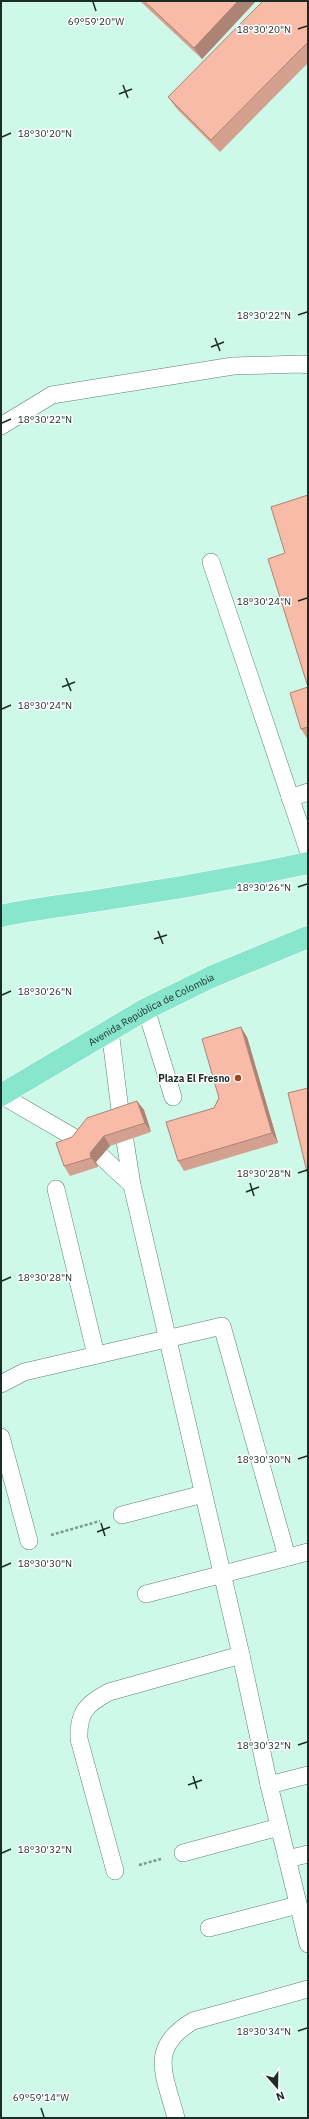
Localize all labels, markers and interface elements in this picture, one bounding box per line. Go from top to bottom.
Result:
text: 69°59'20"W [68,15,124,28]
text: 18°30'20"N [237,23,291,36]
text: 18°30'20"N [18,127,72,140]
text: 18°30'22"N [237,309,291,322]
text: 18°30'22"N [18,413,72,426]
text: 18°30'24"N [237,595,291,608]
text: 18°30'24"N [18,699,72,712]
text: 18°30'26"N [237,881,291,894]
street label: Avenida República de Colombia [86,970,217,1049]
text: 18°30'26"N [18,985,72,998]
place label: Plaza El Fresno [158,1072,230,1085]
marker: Plaza El Fresno [233,1073,243,1083]
text: 18°30'28"N [237,1167,291,1180]
text: 18°30'28"N [18,1271,72,1284]
text: 18°30'30"N [237,1453,291,1466]
text: 18°30'30"N [18,1557,72,1570]
text: 18°30'32"N [237,1739,291,1752]
text: 18°30'32"N [18,1843,72,1856]
text: 18°30'34"N [237,2025,291,2038]
north arrow [257,2067,297,2107]
text: N [274,2088,287,2104]
text: 69°59'14"W [13,2091,69,2104]

